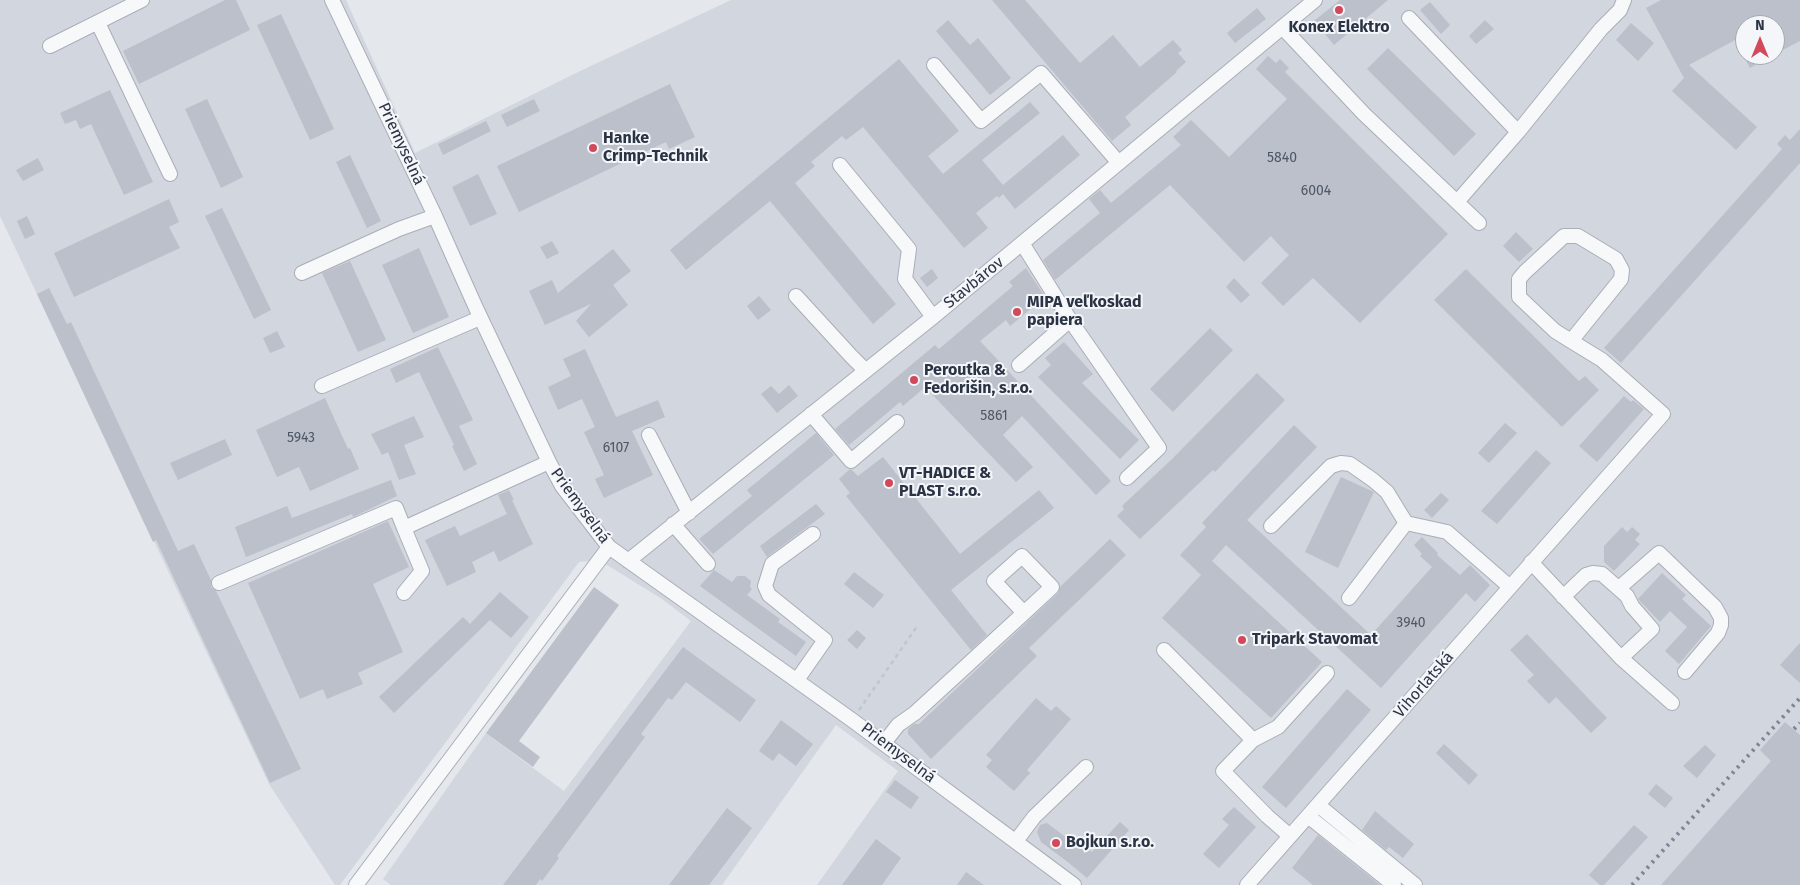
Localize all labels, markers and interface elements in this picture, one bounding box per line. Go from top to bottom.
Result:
marker: Konex Elektro [1333,4,1345,16]
north arrow [1735,15,1785,65]
text: N [1755,17,1765,34]
place label: Konex Elektro [1288,18,1390,38]
street label: Priemyselná [374,100,428,188]
place label: Hanke Crimp-Technik [603,129,708,167]
marker: Hanke Crimp-Technik [587,142,599,154]
house number: 5840 [1267,150,1297,166]
house number: 6004 [1301,183,1331,199]
street label: Stavbárov [940,253,1008,313]
place label: MIPA veľkoskad papiera [1027,293,1142,331]
marker: MIPA veľkoskad papiera [1011,306,1023,318]
place label: Peroutka & Fedorišin, s.r.o. [924,361,1032,399]
marker: Peroutka & Fedorišin, s.r.o. [908,374,920,386]
house number: 5861 [980,408,1008,424]
house number: 5943 [287,430,315,446]
house number: 6107 [603,440,629,456]
street label: Priemyselná [546,464,614,548]
place label: VT-HADICE & PLAST s.r.o. [899,464,991,502]
marker: VT-HADICE & PLAST s.r.o. [883,477,895,489]
house number: 3940 [1396,615,1426,631]
place label: Tripark Stavomat [1252,630,1378,650]
marker: Tripark Stavomat [1236,634,1248,646]
street label: Vihorlatská [1390,648,1458,722]
street label: Priemyselná [857,719,939,787]
place label: Bojkun s.r.o. [1066,833,1154,853]
marker: Bojkun s.r.o. [1050,837,1062,849]

